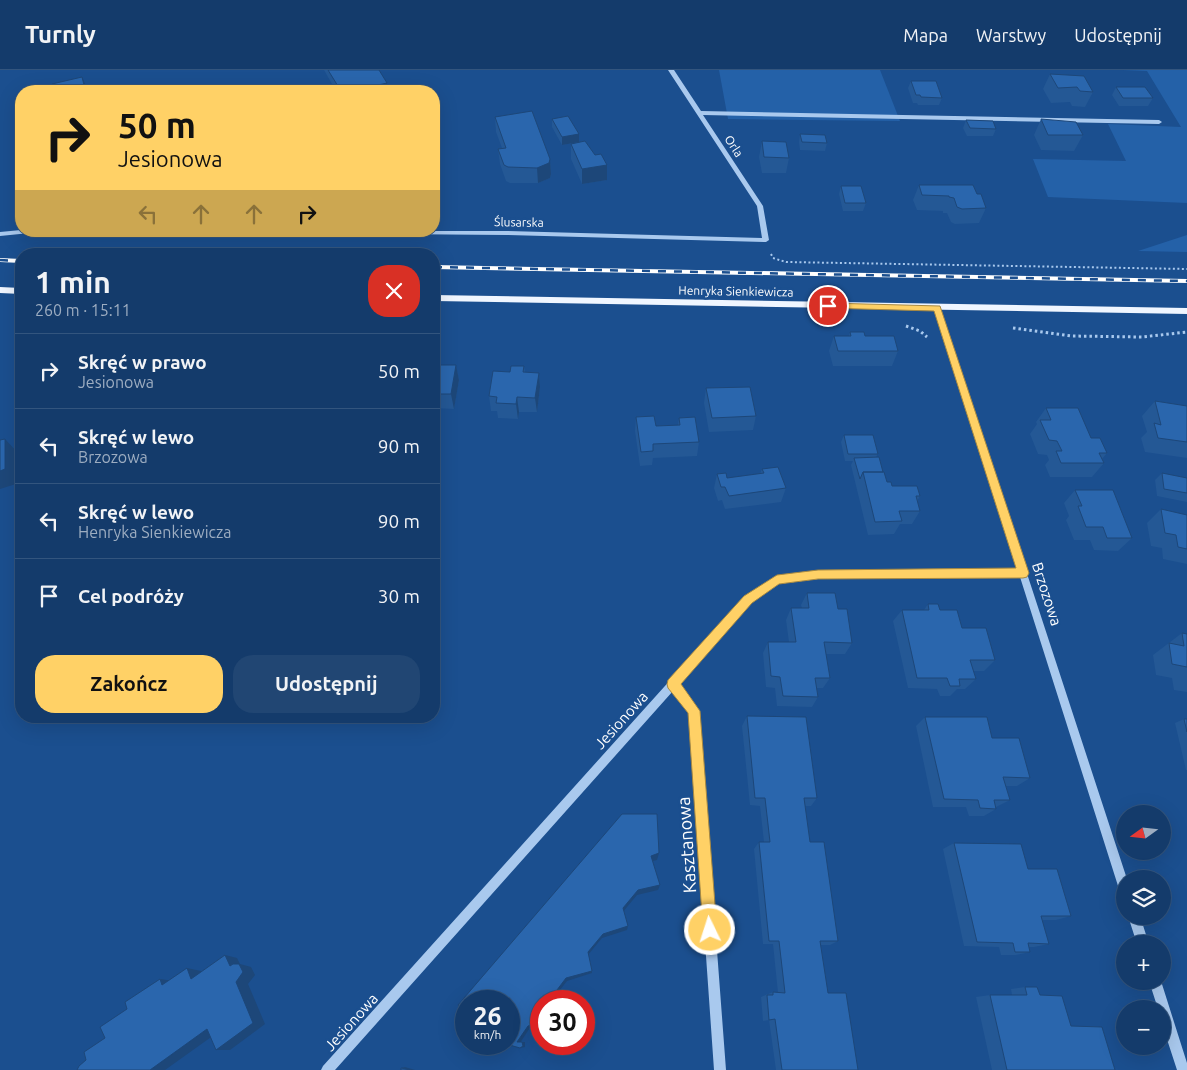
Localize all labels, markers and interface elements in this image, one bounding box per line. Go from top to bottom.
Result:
text: Turnly [25,21,96,48]
text: Mapa [903,25,948,45]
text: Warstwy [976,25,1046,45]
text: Udostępnij [1074,25,1162,45]
icon: right [35,105,100,170]
text: 50 m [118,105,196,145]
street label: Orla [722,133,746,159]
text: Jesionowa [118,146,223,171]
icon: left [134,200,162,228]
icon: ahead [187,200,215,228]
icon: ahead [240,200,268,228]
icon: right [293,200,321,228]
street label: Ślusarska [494,215,544,229]
text: 1 min [35,265,111,299]
button: close [368,265,420,317]
street label: Henryka Sienkiewicza [678,283,794,299]
pin [807,285,849,327]
icon: arrive [814,292,842,320]
text: 260 m · 15:11 [35,301,131,319]
text: Skręć w prawo [78,351,207,373]
icon: right [35,357,63,385]
text: 50 m [378,360,420,382]
text: Jesionowa [78,373,154,391]
text: Skręć w lewo [78,426,194,448]
icon: left [35,432,63,460]
text: 90 m [378,435,420,457]
text: Brzozowa [78,448,148,466]
text: Skręć w lewo [78,501,194,523]
icon: left [35,507,63,535]
text: 90 m [378,510,420,532]
text: Henryka Sienkiewicza [78,523,232,541]
street label: Brzozowa [1029,560,1065,628]
icon: arrive [35,582,63,610]
text: Cel podróży [78,585,184,607]
text: 30 m [378,585,420,607]
button: Zakończ [35,655,223,713]
button: Udostępnij [233,655,420,713]
street label: Jesionowa [591,688,651,752]
street label: Kasztanowa [673,796,699,894]
north arrow [1116,805,1171,860]
map controls [1116,805,1171,1055]
button: layers [1116,870,1171,925]
position arrow [683,903,735,955]
button: + [1116,935,1171,990]
street label: Jesionowa [321,990,381,1054]
speed limit sign: 30 [530,990,595,1055]
button: − [1116,1000,1171,1055]
text: 26 [473,1002,502,1030]
text: km/h [474,1028,501,1041]

